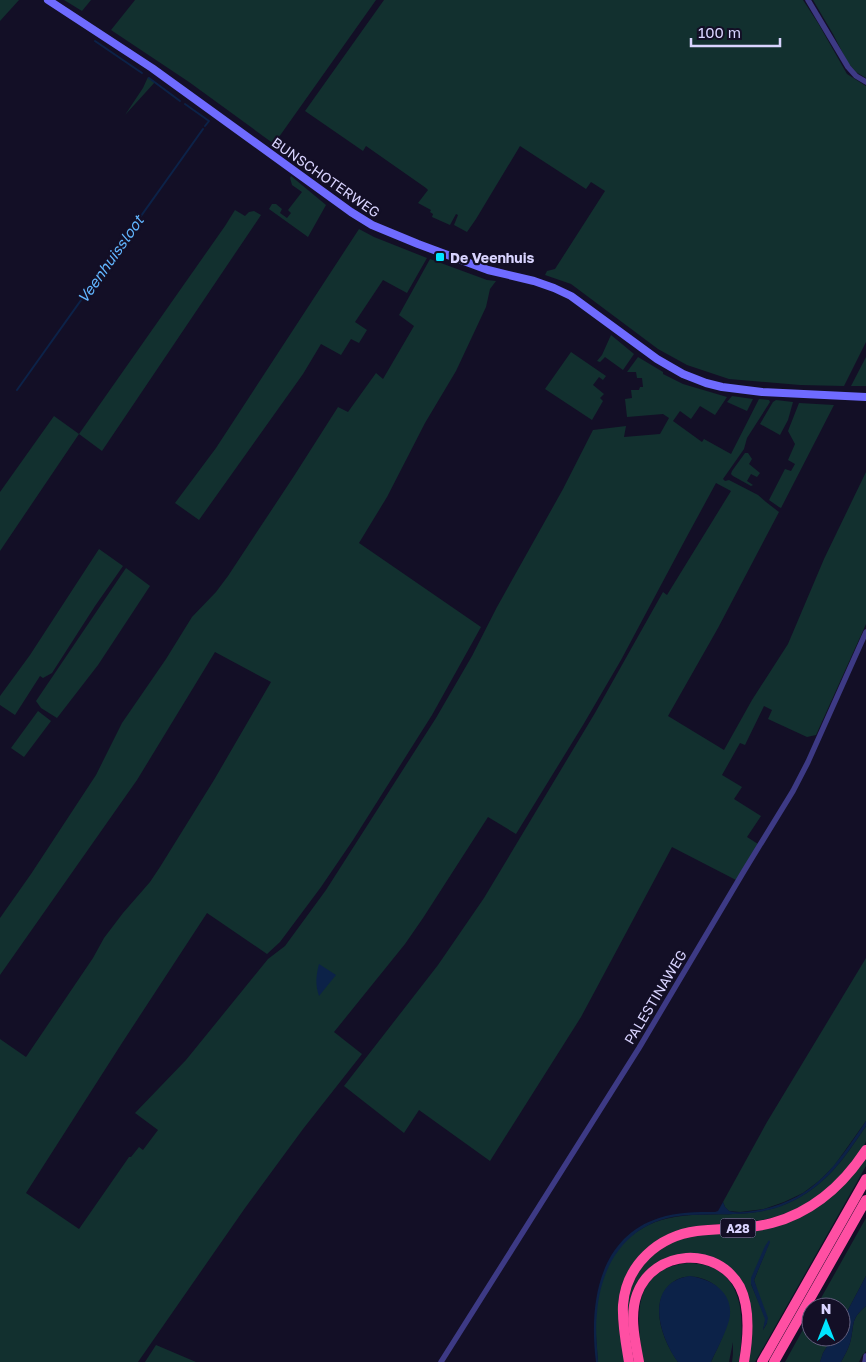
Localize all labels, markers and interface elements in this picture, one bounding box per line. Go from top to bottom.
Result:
scale bar [691,15,780,47]
text: 100 m [698,23,741,41]
street label: BUNSCHOTERWEG [269,133,383,221]
water label: Veenhuissloot [73,210,148,306]
place label: De Veenhuis [450,249,534,266]
marker: De Veenhuis [434,251,446,263]
street label: PALESTINAWEG [620,947,690,1047]
road number: A28 [720,1218,756,1238]
north arrow [801,1297,851,1347]
text: N [821,1300,831,1317]

